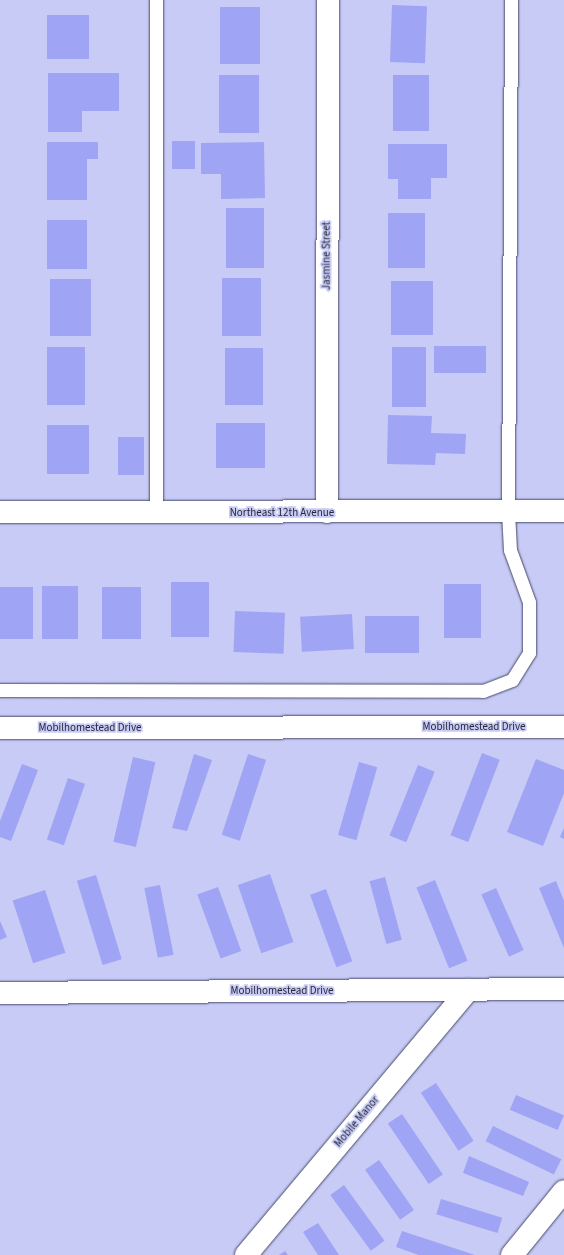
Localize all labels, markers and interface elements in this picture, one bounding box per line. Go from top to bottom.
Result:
street label: Jasmine Street [320,222,334,290]
street label: Northeast 12th Avenue [230,506,334,520]
street label: Mobilhomestead Drive [422,720,526,734]
street label: Mobilhomestead Drive [38,721,142,735]
street label: Mobilhomestead Drive [230,984,334,998]
street label: Mobile Manor [332,1094,382,1150]

